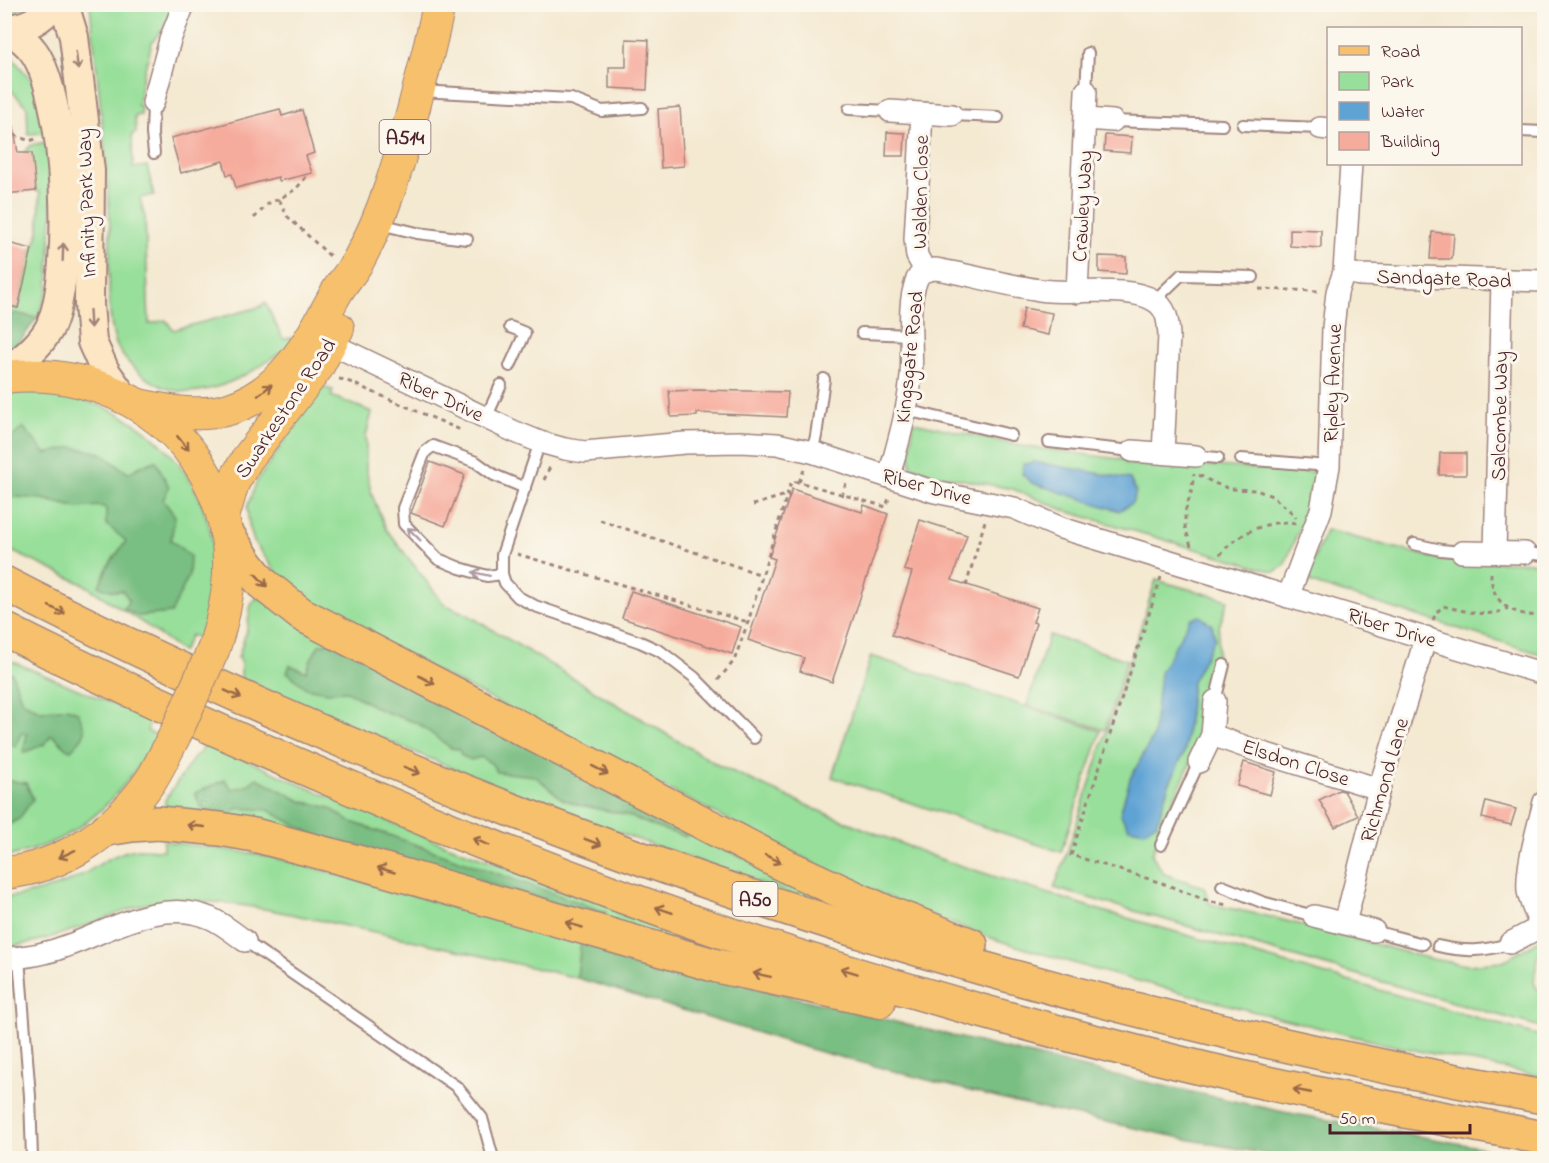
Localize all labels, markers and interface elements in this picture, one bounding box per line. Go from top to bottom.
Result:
legend [1327,27,1522,165]
text: Road [1381,40,1420,66]
one-way arrow [71,51,82,71]
text: Park [1381,70,1414,96]
text: Water [1381,100,1425,126]
road number: A514 [380,120,430,154]
street label: Infinity Park Way [70,128,108,278]
text: Building [1380,130,1440,157]
street label: Walden Close [906,134,938,249]
street label: Crawley Way [1066,149,1104,263]
one-way arrow [58,242,69,262]
street label: Sandgate Road [1376,263,1512,299]
street label: Kingsgate Road [889,289,935,425]
one-way arrow [84,308,95,328]
street label: Ripley Avenue [1317,323,1353,443]
street label: Swarkestone Road [229,333,345,485]
street label: Salcombe Way [1485,351,1519,481]
street label: Riber Drive [392,365,488,431]
one-way arrow [257,383,273,396]
one-way arrow [176,435,189,451]
street label: Riber Drive [878,462,975,514]
one-way arrow [406,527,421,542]
one-way arrow [472,567,491,579]
one-way arrow [253,572,268,587]
street label: Riber Drive [1343,601,1440,657]
one-way arrow [47,604,65,616]
one-way arrow [417,675,435,686]
one-way arrow [223,688,241,700]
street label: Richmond Lane [1354,714,1418,846]
street label: Elsdon Close [1238,732,1354,796]
one-way arrow [590,764,608,776]
one-way arrow [402,765,421,776]
one-way arrow [187,821,207,832]
one-way arrow [473,836,491,847]
one-way arrow [584,837,602,848]
one-way arrow [59,849,77,861]
one-way arrow [764,853,781,865]
one-way arrow [377,864,396,875]
road number: A50 [732,882,777,916]
one-way arrow [655,904,674,915]
one-way arrow [564,919,583,930]
one-way arrow [840,965,859,976]
one-way arrow [752,969,771,981]
one-way arrow [1292,1085,1312,1096]
scale bar [1330,1097,1470,1135]
text: 50 m [1339,1107,1376,1133]

